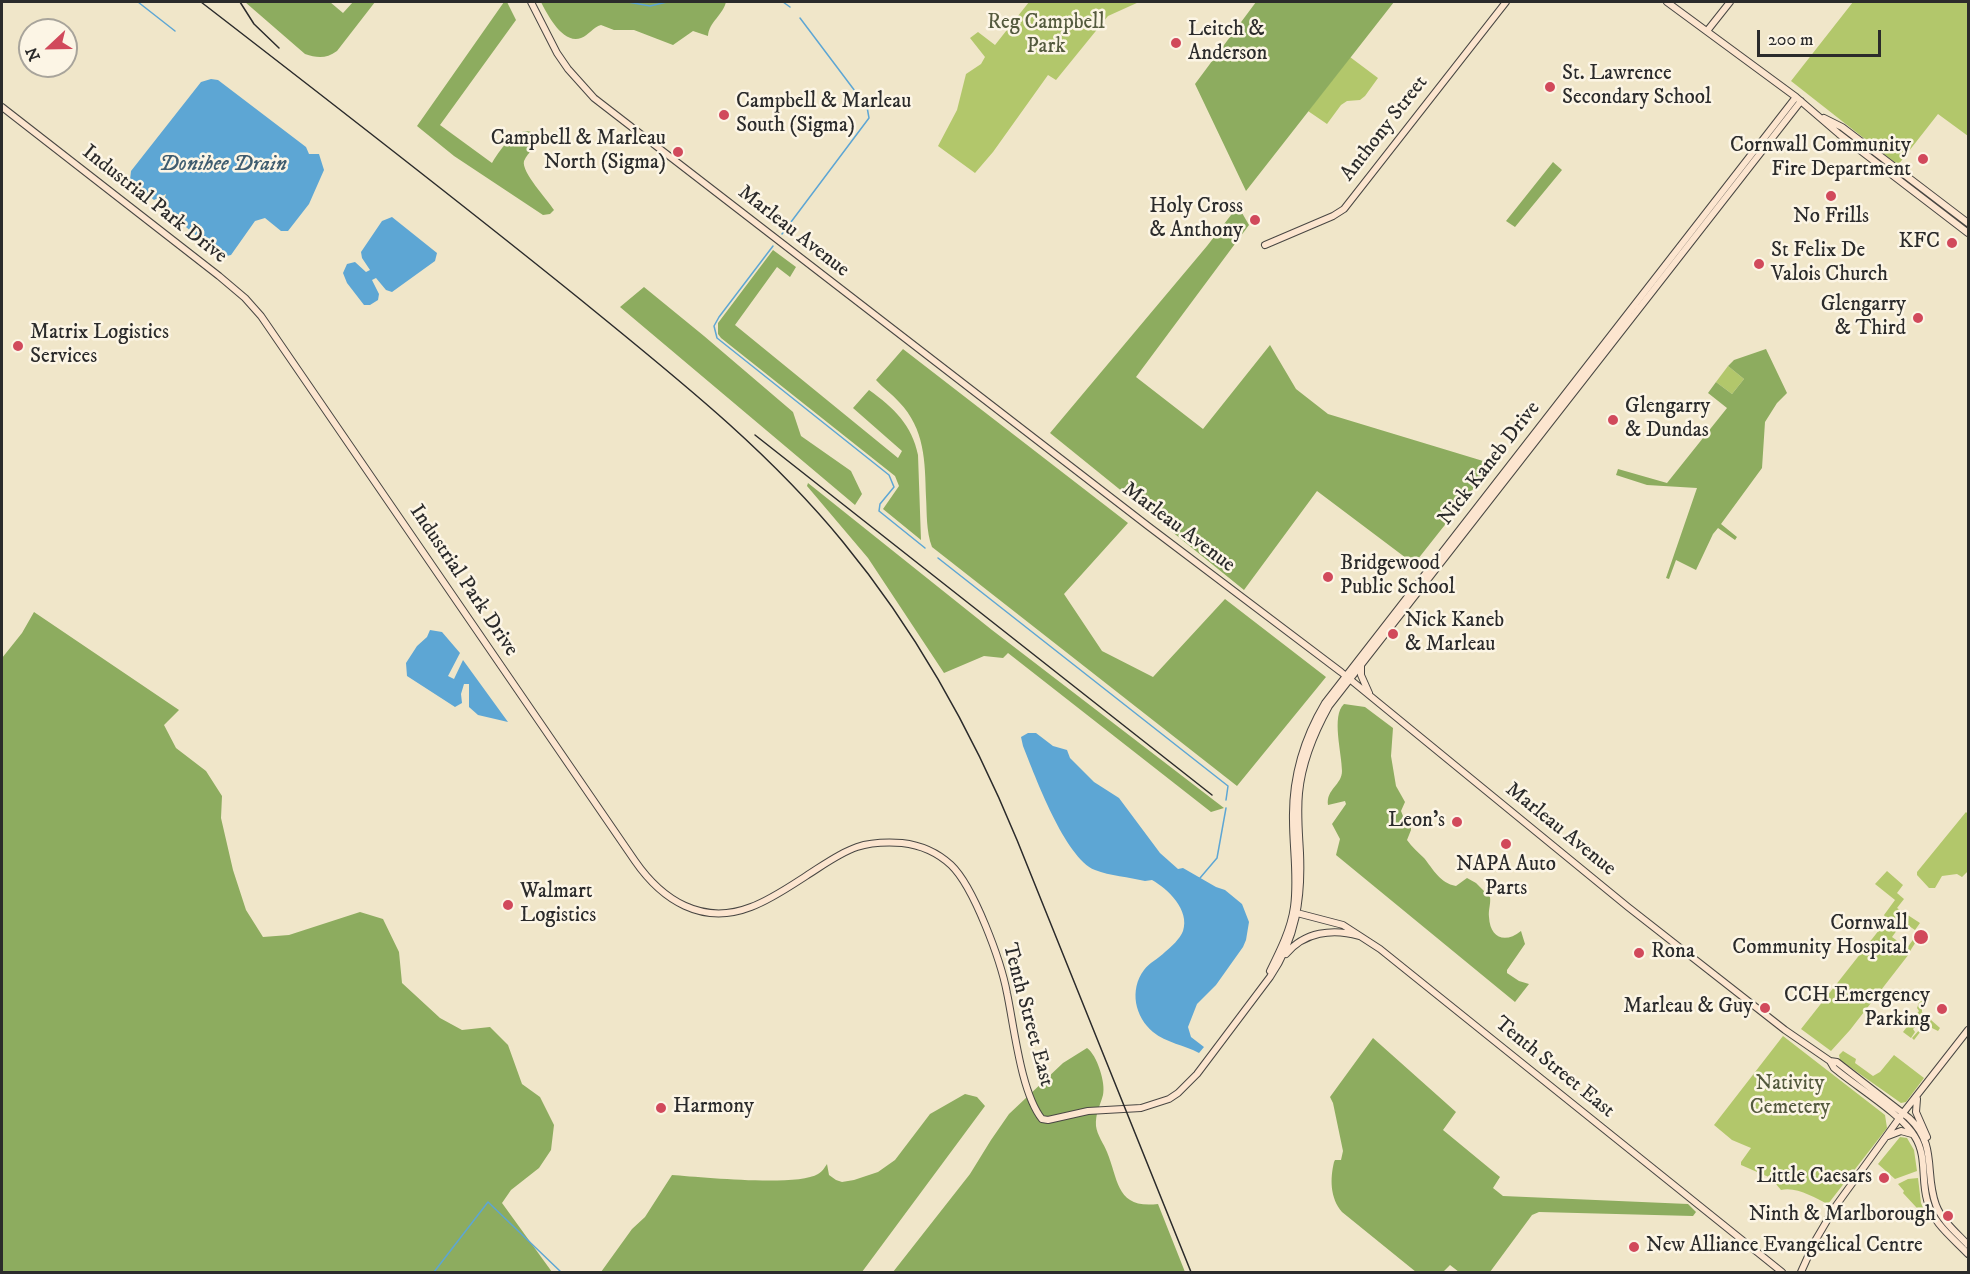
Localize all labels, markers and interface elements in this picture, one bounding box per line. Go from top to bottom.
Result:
park label: Reg Campbell Park [987,11,1105,61]
north arrow [18,18,78,78]
place label: Leitch & Anderson [1188,18,1267,68]
scale bar [1760,18,1884,56]
text: 200 m [1768,29,1814,51]
marker: Leitch & Anderson [1169,36,1183,50]
text: N [21,44,45,64]
place label: St. Lawrence Secondary School [1562,62,1711,112]
street label: Anthony Street [1336,71,1434,187]
marker: St. Lawrence Secondary School [1543,80,1557,94]
place label: Campbell & Marleau South (Sigma) [736,90,911,140]
marker: Campbell & Marleau South (Sigma) [717,108,731,122]
place label: Campbell & Marleau North (Sigma) [491,127,666,177]
place label: Cornwall Community Fire Department [1730,134,1911,184]
street label: Industrial Park Drive [76,140,232,270]
marker: Campbell & Marleau North (Sigma) [671,145,685,159]
water label: Donihee Drain [159,152,287,178]
marker: Cornwall Community Fire Department [1916,152,1930,166]
street label: Marleau Avenue [732,181,854,283]
marker: No Frills [1824,189,1838,203]
place label: Holy Cross & Anthony [1149,195,1243,245]
place label: No Frills [1793,205,1869,231]
marker: Holy Cross & Anthony [1248,213,1262,227]
place label: KFC [1898,230,1940,256]
marker: KFC [1945,236,1959,250]
place label: St Felix De Valois Church [1771,239,1888,289]
marker: St Felix De Valois Church [1752,257,1766,271]
place label: Glengarry & Third [1821,293,1906,343]
marker: Glengarry & Third [1911,311,1925,325]
place label: Matrix Logistics Services [30,321,169,371]
marker: Matrix Logistics Services [11,339,25,353]
place label: Glengarry & Dundas [1625,395,1710,445]
street label: Nick Kaneb Drive [1434,397,1546,531]
marker: Glengarry & Dundas [1606,413,1620,427]
street label: Marleau Avenue [1117,477,1239,579]
street label: Industrial Park Drive [403,500,523,662]
place label: Bridgewood Public School [1340,552,1455,602]
marker: Bridgewood Public School [1321,570,1335,584]
place label: Nick Kaneb & Marleau [1405,609,1504,659]
marker: Nick Kaneb & Marleau [1386,627,1400,641]
street label: Marleau Avenue [1500,778,1620,882]
place label: Leon's [1388,809,1445,835]
marker: Leon's [1450,815,1464,829]
marker: NAPA Auto Parts [1499,837,1513,851]
place label: NAPA Auto Parts [1456,853,1556,903]
place label: Walmart Logistics [520,880,596,930]
marker: Walmart Logistics [501,898,515,912]
place label: Cornwall Community Hospital [1732,912,1908,962]
marker: Cornwall Community Hospital [1912,928,1930,946]
place label: Rona [1651,940,1695,966]
street label: Tenth Street East [996,941,1058,1089]
marker: Rona [1632,946,1646,960]
place label: CCH Emergency Parking [1784,984,1930,1034]
place label: Marleau & Guy [1623,995,1753,1021]
marker: Marleau & Guy [1758,1001,1772,1015]
marker: CCH Emergency Parking [1935,1002,1949,1016]
street label: Tenth Street East [1489,1012,1619,1124]
park label: Nativity Cemetery [1750,1072,1830,1122]
place label: Harmony [673,1095,754,1121]
marker: Harmony [654,1101,668,1115]
place label: Little Caesars [1756,1165,1872,1191]
marker: Little Caesars [1877,1171,1891,1185]
place label: Ninth & Marlborough [1749,1203,1936,1229]
marker: Ninth & Marlborough [1941,1209,1955,1223]
place label: New Alliance Evangelical Centre [1646,1234,1923,1260]
marker: New Alliance Evangelical Centre [1627,1240,1641,1254]

